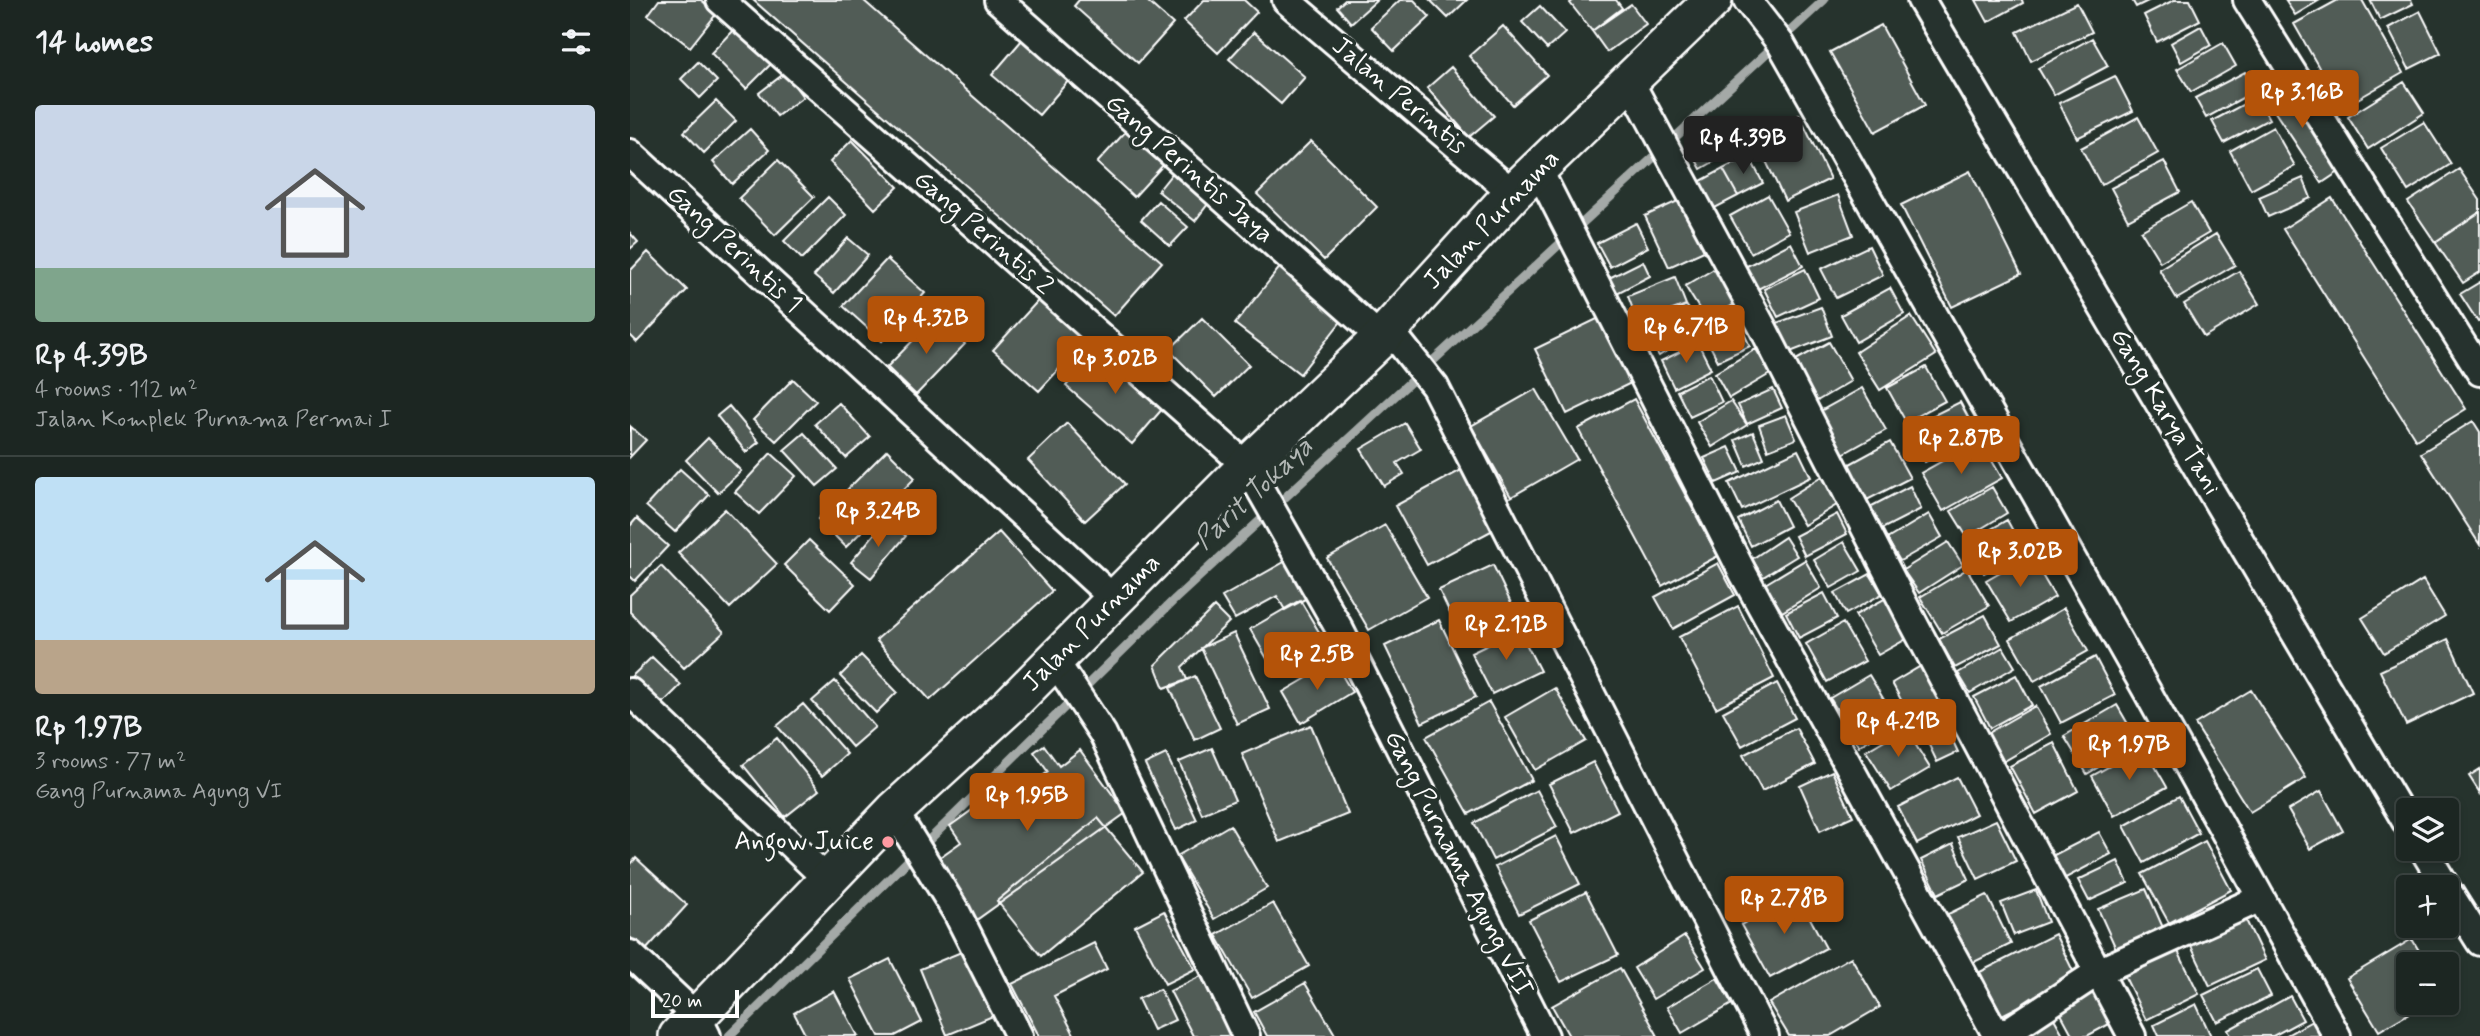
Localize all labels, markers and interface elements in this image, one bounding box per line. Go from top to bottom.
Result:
text: 14 homes [35,23,153,62]
icon: filters [557,23,595,61]
street label: Jalan Perintis [1324,29,1474,163]
pin: Rp 3.16B [2230,71,2374,130]
text: Rp 3.16B [2261,78,2343,108]
street label: Gang Perintis Jaya [1096,86,1281,253]
pin: Rp 4.39B [1671,116,1815,176]
text: Rp 4.39B [1700,124,1786,154]
street label: Jalan Purnama [1416,143,1568,297]
icon: home [252,150,378,276]
street label: Gang Perintis 2 [905,163,1060,305]
street label: Gang Perintis 1 [658,177,809,322]
pin: Rp 4.32B [854,296,998,356]
text: Rp 4.32B [884,304,968,334]
pin: Rp 6.71B [1614,306,1758,365]
text: Rp 6.71B [1644,313,1728,343]
street label: Gang Karya Tani [2100,322,2228,503]
text: Rp 4.39B [35,336,148,375]
pin: Rp 3.02B [1043,336,1187,396]
text: Rp 3.02B [1073,344,1157,374]
text: 4 rooms · 112 m² [35,375,198,405]
text: Jalan Komplek Purnama Permai I [35,405,392,435]
pin: Rp 2.87B [1889,416,2033,476]
text: Rp 2.87B [1919,424,2003,454]
water label: Parit Tokaya [1187,429,1322,559]
pin: Rp 3.24B [806,490,950,549]
text: Rp 3.24B [836,497,920,527]
icon: home [252,522,378,648]
pin: Rp 3.02B [1948,530,2092,589]
text: Rp 3.02B [1978,537,2062,567]
street label: Jalan Purnama [1015,546,1169,700]
pin: Rp 2.12B [1434,602,1578,662]
text: Rp 2.12B [1465,610,1547,640]
pin: Rp 2.5B [1252,632,1382,692]
text: Rp 2.5B [1280,640,1354,670]
pin: Rp 4.21B [1826,700,1970,759]
text: Rp 4.21B [1856,707,1940,737]
text: Rp 1.97B [35,708,142,747]
pin: Rp 1.97B [2057,722,2201,782]
street label: Gang Purnama Agung VII [1374,725,1540,1004]
text: Rp 1.97B [2088,730,2170,760]
text: 3 rooms · 77 m² [35,747,186,777]
pin: Rp 1.95B [955,774,1099,833]
text: Gang Purnama Agung VI [35,777,282,807]
text: Rp 1.95B [986,781,1068,811]
map controls [2396,798,2459,1015]
button: layers [2396,798,2459,861]
place label: Angow Juice [734,825,874,862]
marker: Angow Juice [880,834,896,850]
button: + [2396,875,2459,938]
pin: Rp 2.78B [1712,876,1856,936]
text: Rp 2.78B [1741,884,1827,914]
button: − [2396,952,2459,1015]
scale bar [651,987,738,1019]
text: 20 m [662,989,702,1014]

